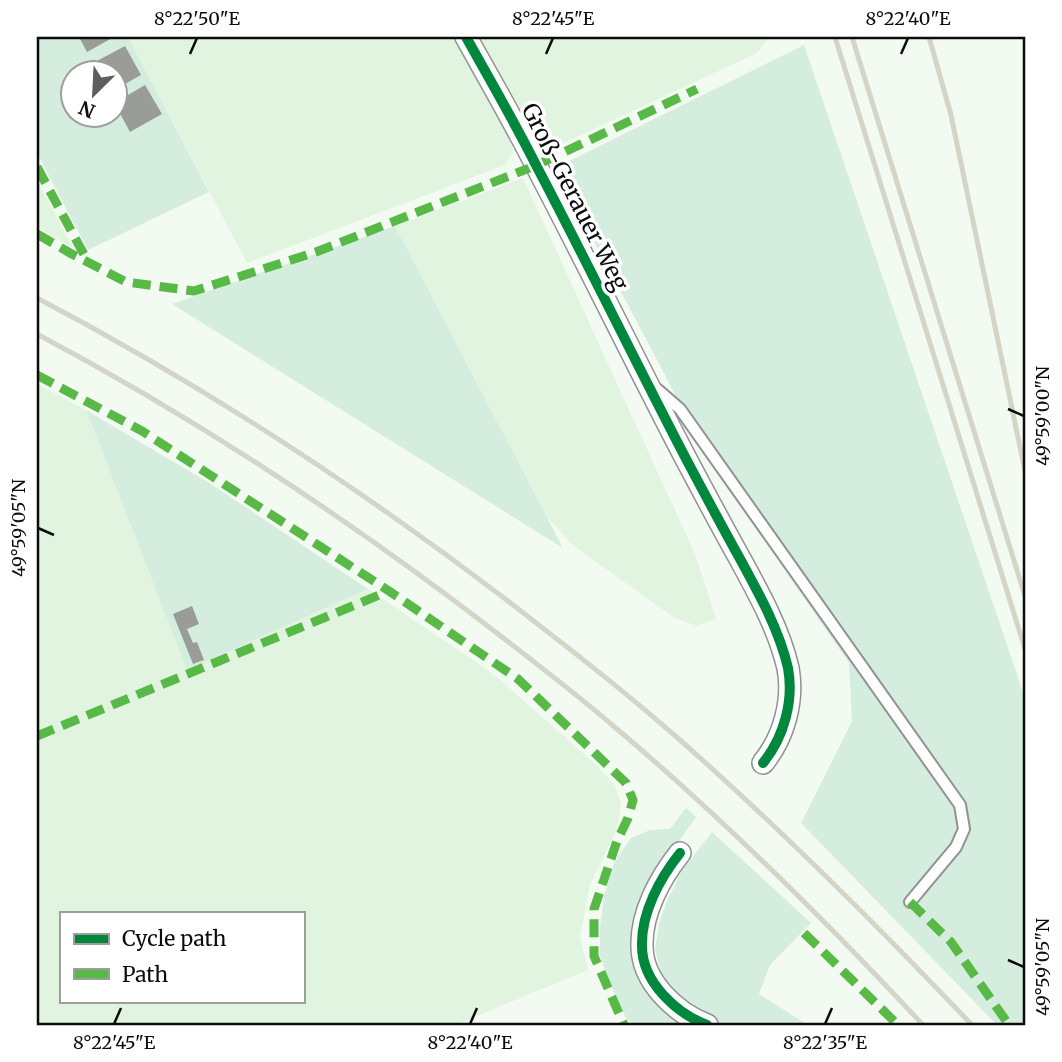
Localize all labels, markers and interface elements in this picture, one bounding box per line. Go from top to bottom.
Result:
text: 8°22'50"E [154,7,240,30]
text: 8°22'45"E [512,7,595,30]
text: 8°22'40"E [865,7,951,30]
north arrow [60,60,130,130]
text: N [75,96,99,124]
street label: Groß-Gerauer Weg [516,98,635,296]
text: 49°59'00"N [1031,366,1054,466]
text: 49°59'05"N [7,479,30,577]
legend [60,912,304,1002]
text: 49°59'05"N [1031,918,1054,1016]
text: Cycle path [122,925,226,952]
text: Path [122,961,168,988]
text: 8°22'45"E [73,1031,156,1054]
text: 8°22'40"E [427,1031,513,1054]
text: 8°22'35"E [783,1031,867,1054]

